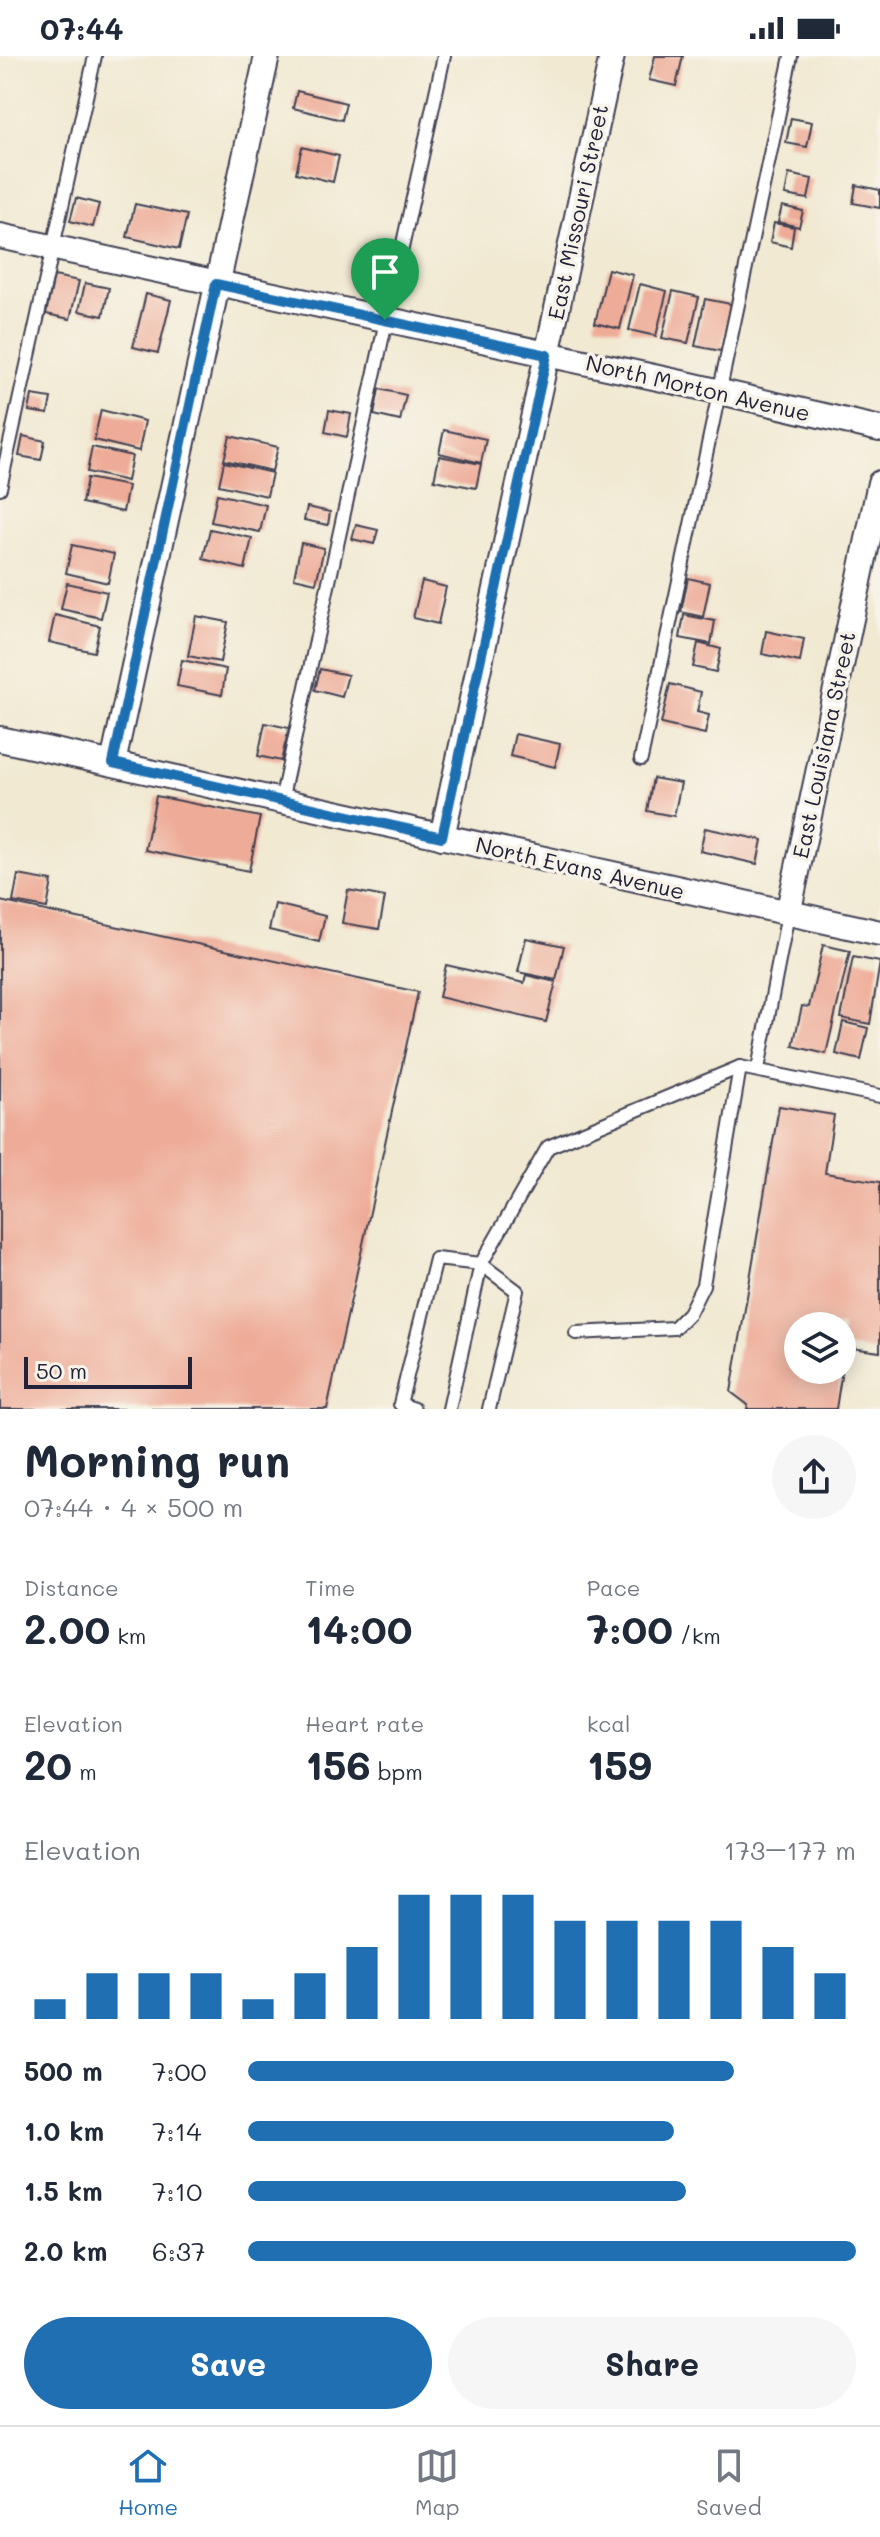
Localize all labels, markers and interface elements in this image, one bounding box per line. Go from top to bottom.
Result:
text: 07:44 [40,8,124,48]
street label: East Missouri Street [541,102,614,322]
pin [351,238,419,320]
icon: arrive [363,250,407,294]
street label: North Morton Avenue [583,348,813,427]
street label: East Louisiana Street [785,629,862,861]
street label: North Evans Avenue [473,829,687,906]
map controls [784,1312,856,1384]
button: layers [784,1312,856,1384]
scale bar [24,1353,192,1389]
text: 50 m [36,1356,87,1385]
text: Morning run [24,1431,290,1488]
button: share [772,1435,856,1519]
text: 07:44 · 4 × 500 m [24,1490,243,1524]
text: Distance [24,1573,119,1602]
text: Time [305,1573,355,1602]
text: Pace [587,1573,640,1602]
text: 2.00 [24,1602,110,1654]
text: 14:00 [305,1602,413,1654]
text: 7:00 [587,1602,673,1654]
text: km [110,1621,146,1650]
text: /km [673,1621,721,1650]
text: Elevation [24,1709,123,1738]
text: Heart rate [305,1709,424,1738]
text: kcal [587,1709,631,1738]
text: 20 [24,1738,72,1790]
text: 156 [305,1738,371,1790]
text: 159 [587,1738,652,1790]
text: m [72,1757,97,1786]
text: bpm [371,1757,423,1786]
text: Elevation [24,1833,141,1867]
text: 173–177 m [724,1833,856,1867]
text: 500 m [24,2054,103,2088]
text: 7:00 [152,2054,207,2088]
text: 1.0 km [24,2114,104,2148]
text: 7:14 [152,2114,201,2148]
text: 1.5 km [24,2174,103,2208]
text: 7:10 [152,2174,202,2208]
text: 2.0 km [24,2234,107,2268]
text: 6:37 [152,2234,205,2268]
button: Save [24,2317,432,2409]
button: Share [448,2317,856,2409]
tab: Home [118,2444,178,2521]
tab: Map [415,2444,460,2521]
tab: Saved [696,2444,762,2521]

